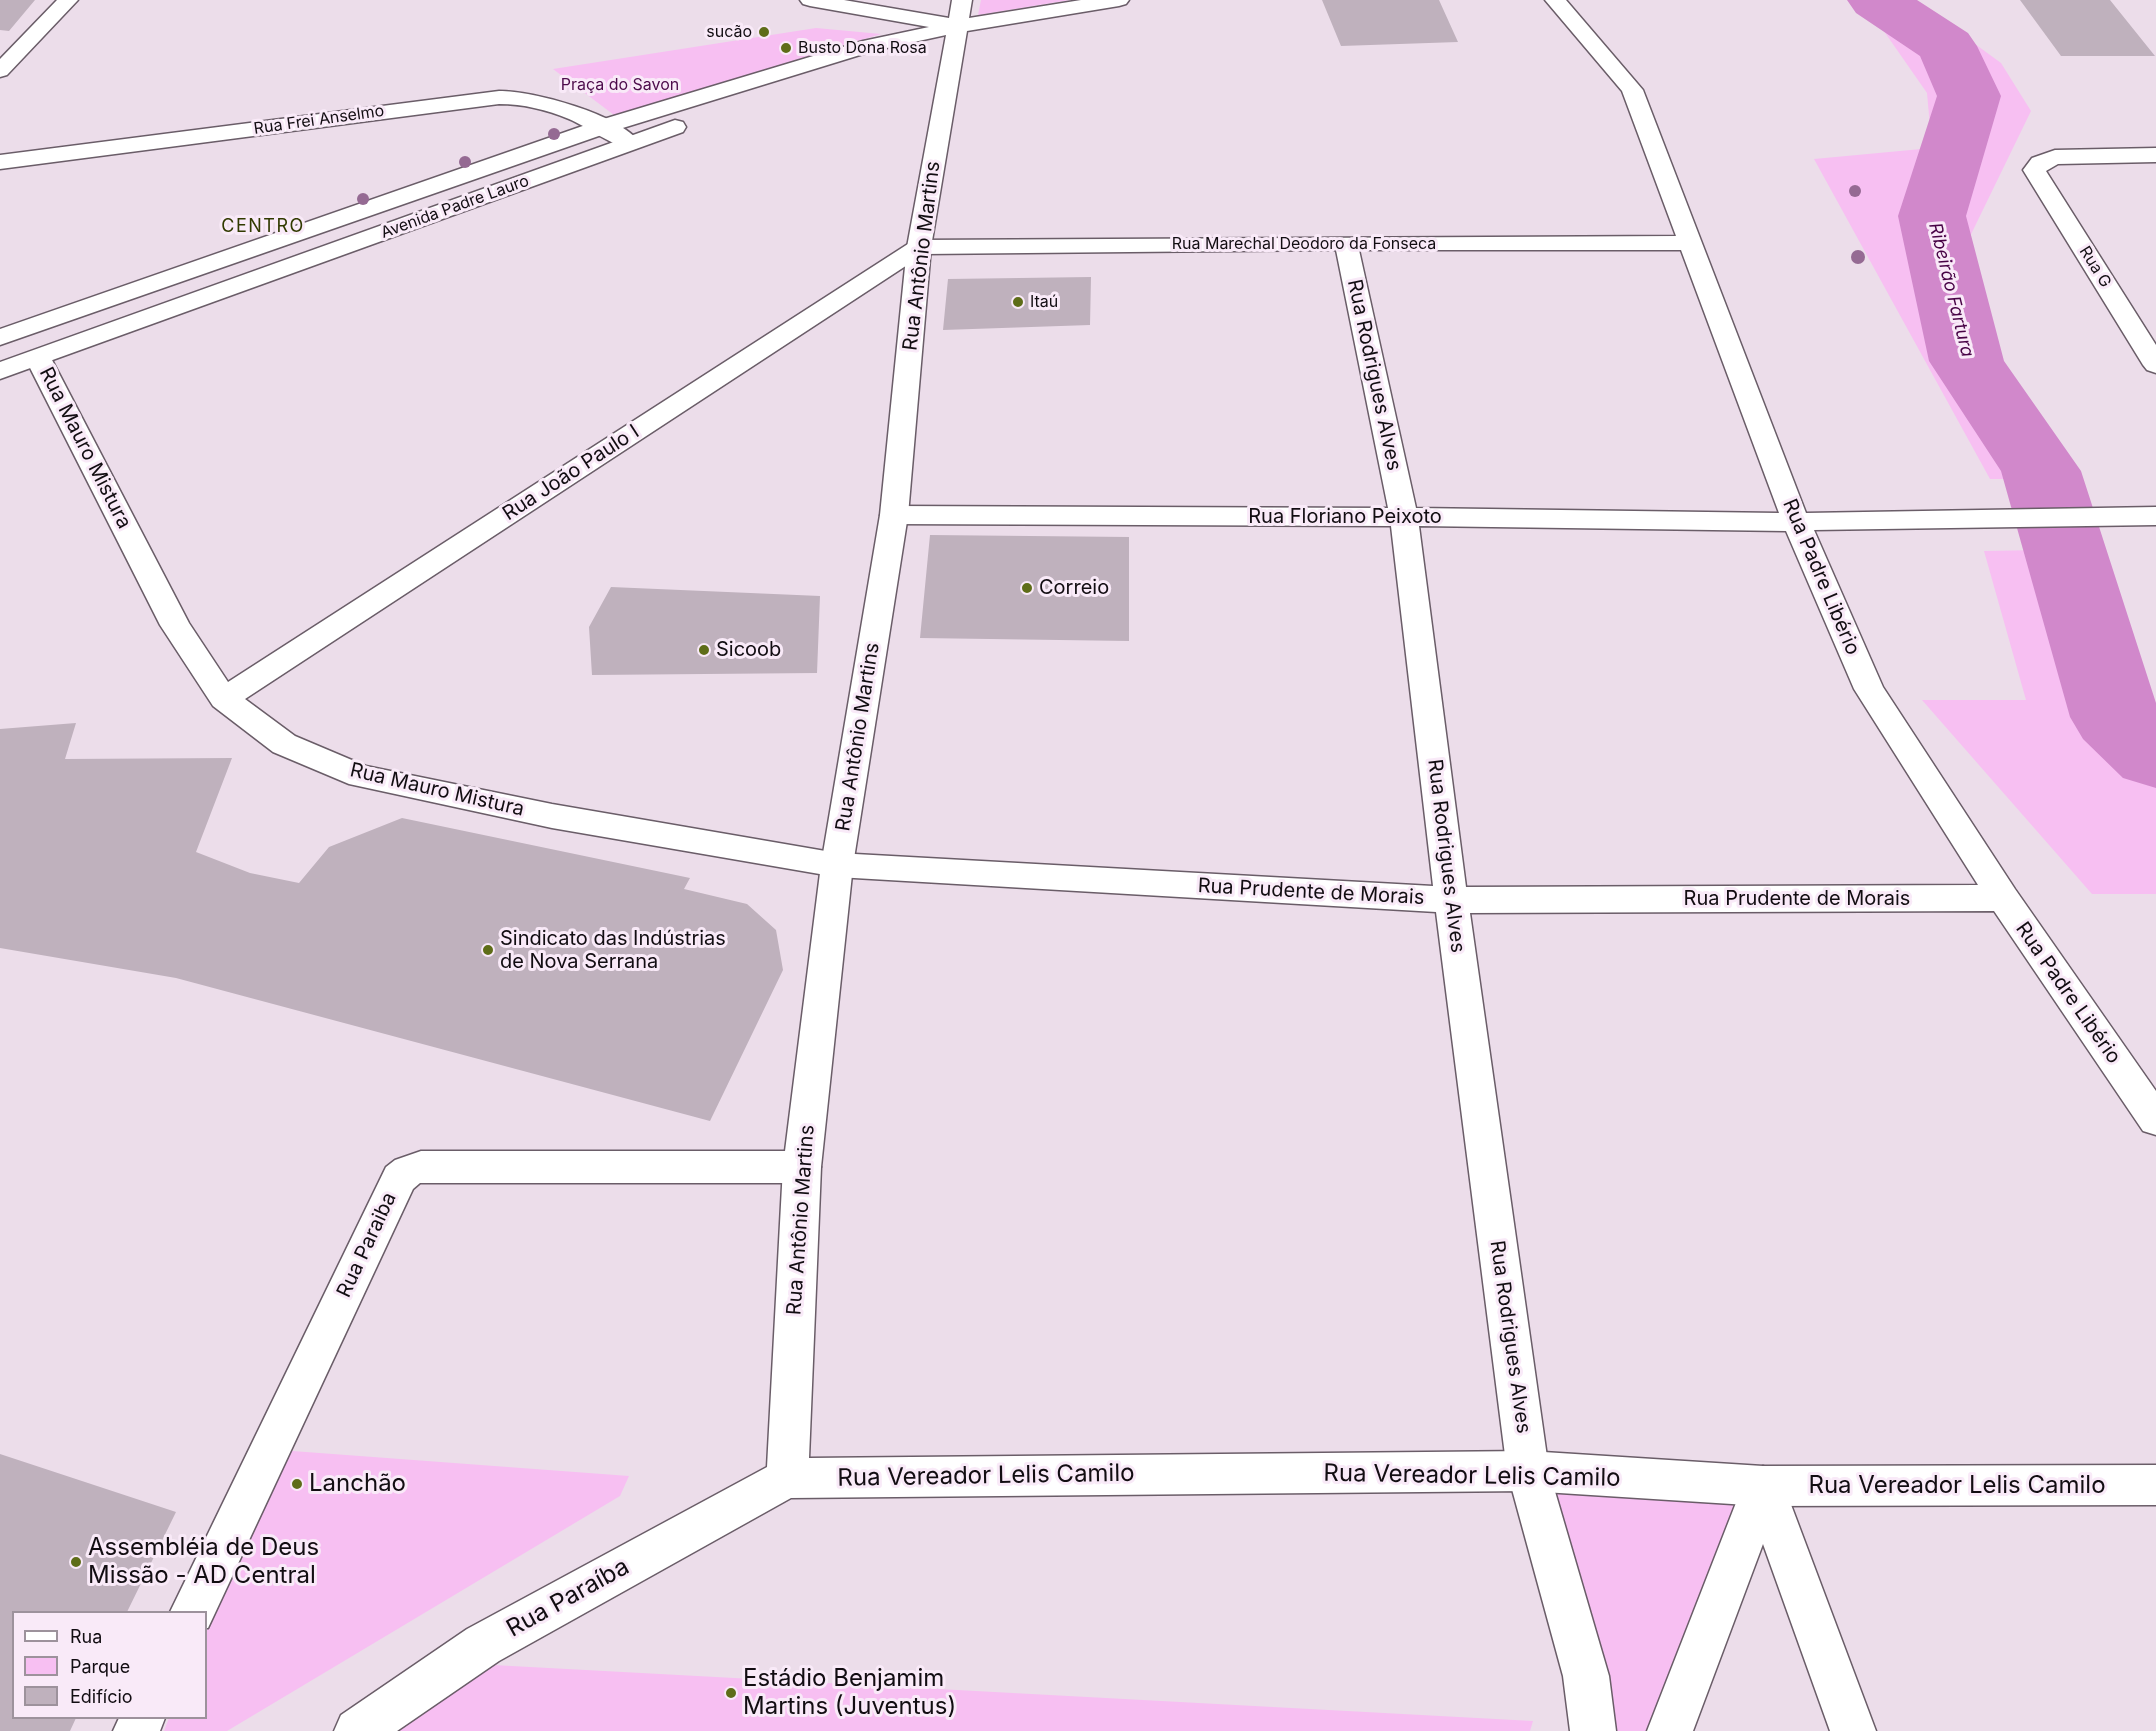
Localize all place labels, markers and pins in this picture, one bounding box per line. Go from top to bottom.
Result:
place label: sucão [706,22,752,42]
marker: sucão [757,25,771,39]
place label: Busto Dona Rosa [798,38,927,58]
marker: Busto Dona Rosa [779,41,793,55]
place label: Itaú [1030,292,1058,312]
marker: Itaú [1011,295,1025,309]
place label: Correio [1039,576,1109,600]
marker: Correio [1020,581,1034,595]
place label: Sicoob [716,638,781,662]
marker: Sicoob [697,643,711,657]
place label: Sindicato das Indústrias de Nova Serrana [500,927,726,974]
marker: Sindicato das Indústrias de Nova Serrana [481,943,495,957]
place label: Lanchão [309,1470,406,1498]
marker: Lanchão [290,1477,304,1491]
place label: Assembléia de Deus Missão - AD Central [88,1534,319,1590]
marker: Assembléia de Deus Missão - AD Central [69,1555,83,1569]
place label: Estádio Benjamim Martins (Juventus) [743,1665,956,1721]
marker: Estádio Benjamim Martins (Juventus) [724,1686,738,1700]

